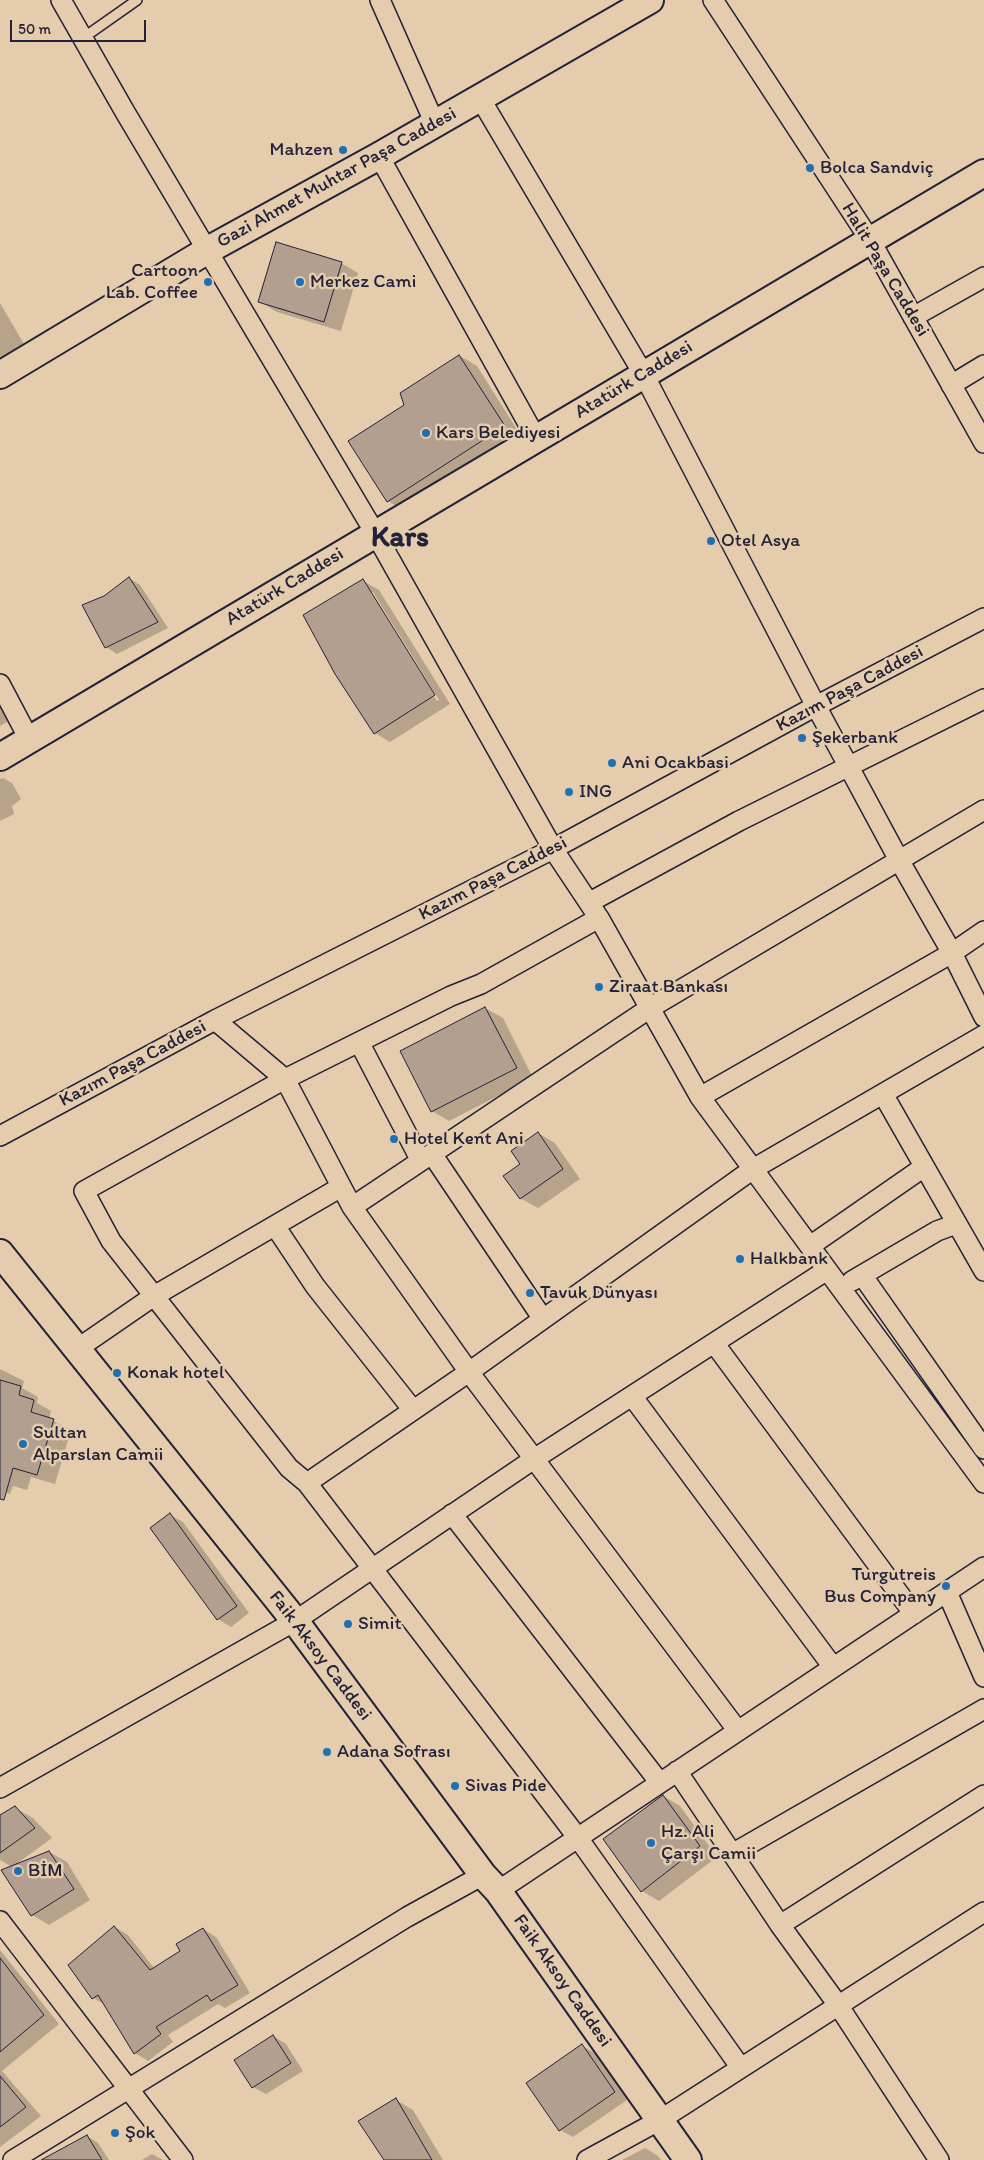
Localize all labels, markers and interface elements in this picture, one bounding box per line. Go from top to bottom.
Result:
scale bar [12,10,149,42]
text: 50 m [18,20,51,38]
street label: Gazi Ahmet Muhtar Paşa Caddesi [213,102,461,254]
place label: Mahzen [270,139,333,161]
marker: Mahzen [337,144,349,156]
place label: Bolca Sandviç [820,157,934,179]
marker: Bolca Sandviç [804,162,816,174]
street label: Halit Paşa Caddesi [836,199,934,341]
place label: Cartoon Lab. Coffee [106,260,198,304]
place label: Merkez Cami [310,271,416,293]
marker: Cartoon Lab. Coffee [202,276,214,288]
marker: Merkez Cami [294,276,306,288]
street label: Atatürk Caddesi [571,336,697,424]
place label: Kars Belediyesi [436,422,560,444]
marker: Kars Belediyesi [420,427,432,439]
district label: Kars [371,522,429,556]
place label: Otel Asya [721,530,800,552]
marker: Otel Asya [705,535,717,547]
street label: Atatürk Caddesi [222,543,348,631]
street label: Kazım Paşa Caddesi [773,641,927,737]
place label: Şekerbank [812,727,898,749]
marker: Şekerbank [796,732,808,744]
place label: Ani Ocakbasi [622,752,729,774]
marker: Ani Ocakbasi [606,757,618,769]
place label: ING [579,781,612,803]
marker: ING [563,786,575,798]
street label: Kazım Paşa Caddesi [415,832,571,926]
place label: Ziraat Bankası [609,976,728,998]
marker: Ziraat Bankası [593,981,605,993]
street label: Kazım Paşa Caddesi [56,1016,210,1112]
place label: Hotel Kent Ani [404,1128,524,1150]
marker: Hotel Kent Ani [388,1133,400,1145]
place label: Halkbank [750,1248,828,1270]
marker: Halkbank [734,1253,746,1265]
place label: Tavuk Dünyası [540,1282,658,1304]
marker: Tavuk Dünyası [524,1287,536,1299]
place label: Konak hotel [127,1362,224,1384]
marker: Konak hotel [111,1367,123,1379]
place label: Sultan Alparslan Camii [33,1422,163,1466]
marker: Sultan Alparslan Camii [17,1438,29,1450]
place label: Turgutreis Bus Company [824,1564,936,1608]
marker: Turgutreis Bus Company [940,1580,952,1592]
street label: Faik Aksoy Caddesi [264,1587,376,1725]
place label: Simit [358,1613,401,1635]
marker: Simit [342,1618,354,1630]
place label: Adana Sofrası [337,1741,451,1763]
marker: Adana Sofrası [321,1746,333,1758]
place label: Sivas Pide [465,1775,547,1797]
marker: Sivas Pide [449,1780,461,1792]
place label: Hz. Ali Çarşı Camii [661,1821,756,1865]
marker: Hz. Ali Çarşı Camii [645,1837,657,1849]
place label: BİM [28,1860,63,1882]
marker: BİM [12,1865,24,1877]
street label: Faik Aksoy Caddesi [508,1910,616,2052]
place label: Şok [125,2122,155,2144]
marker: Şok [109,2127,121,2139]

